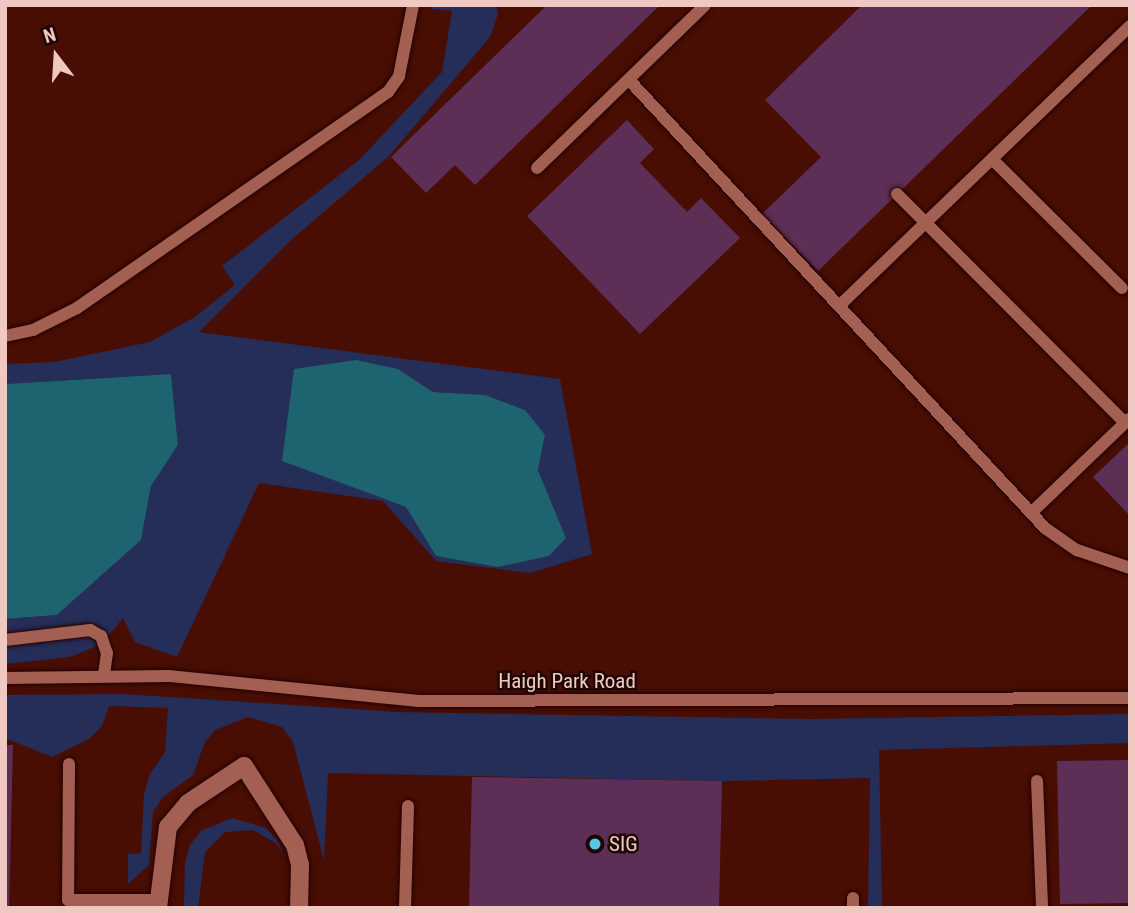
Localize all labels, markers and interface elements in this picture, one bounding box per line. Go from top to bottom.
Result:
north arrow [21,21,91,91]
text: N [41,23,59,48]
street label: Haigh Park Road [498,668,636,694]
place label: SIG [609,831,638,857]
marker: SIG [587,836,603,852]

